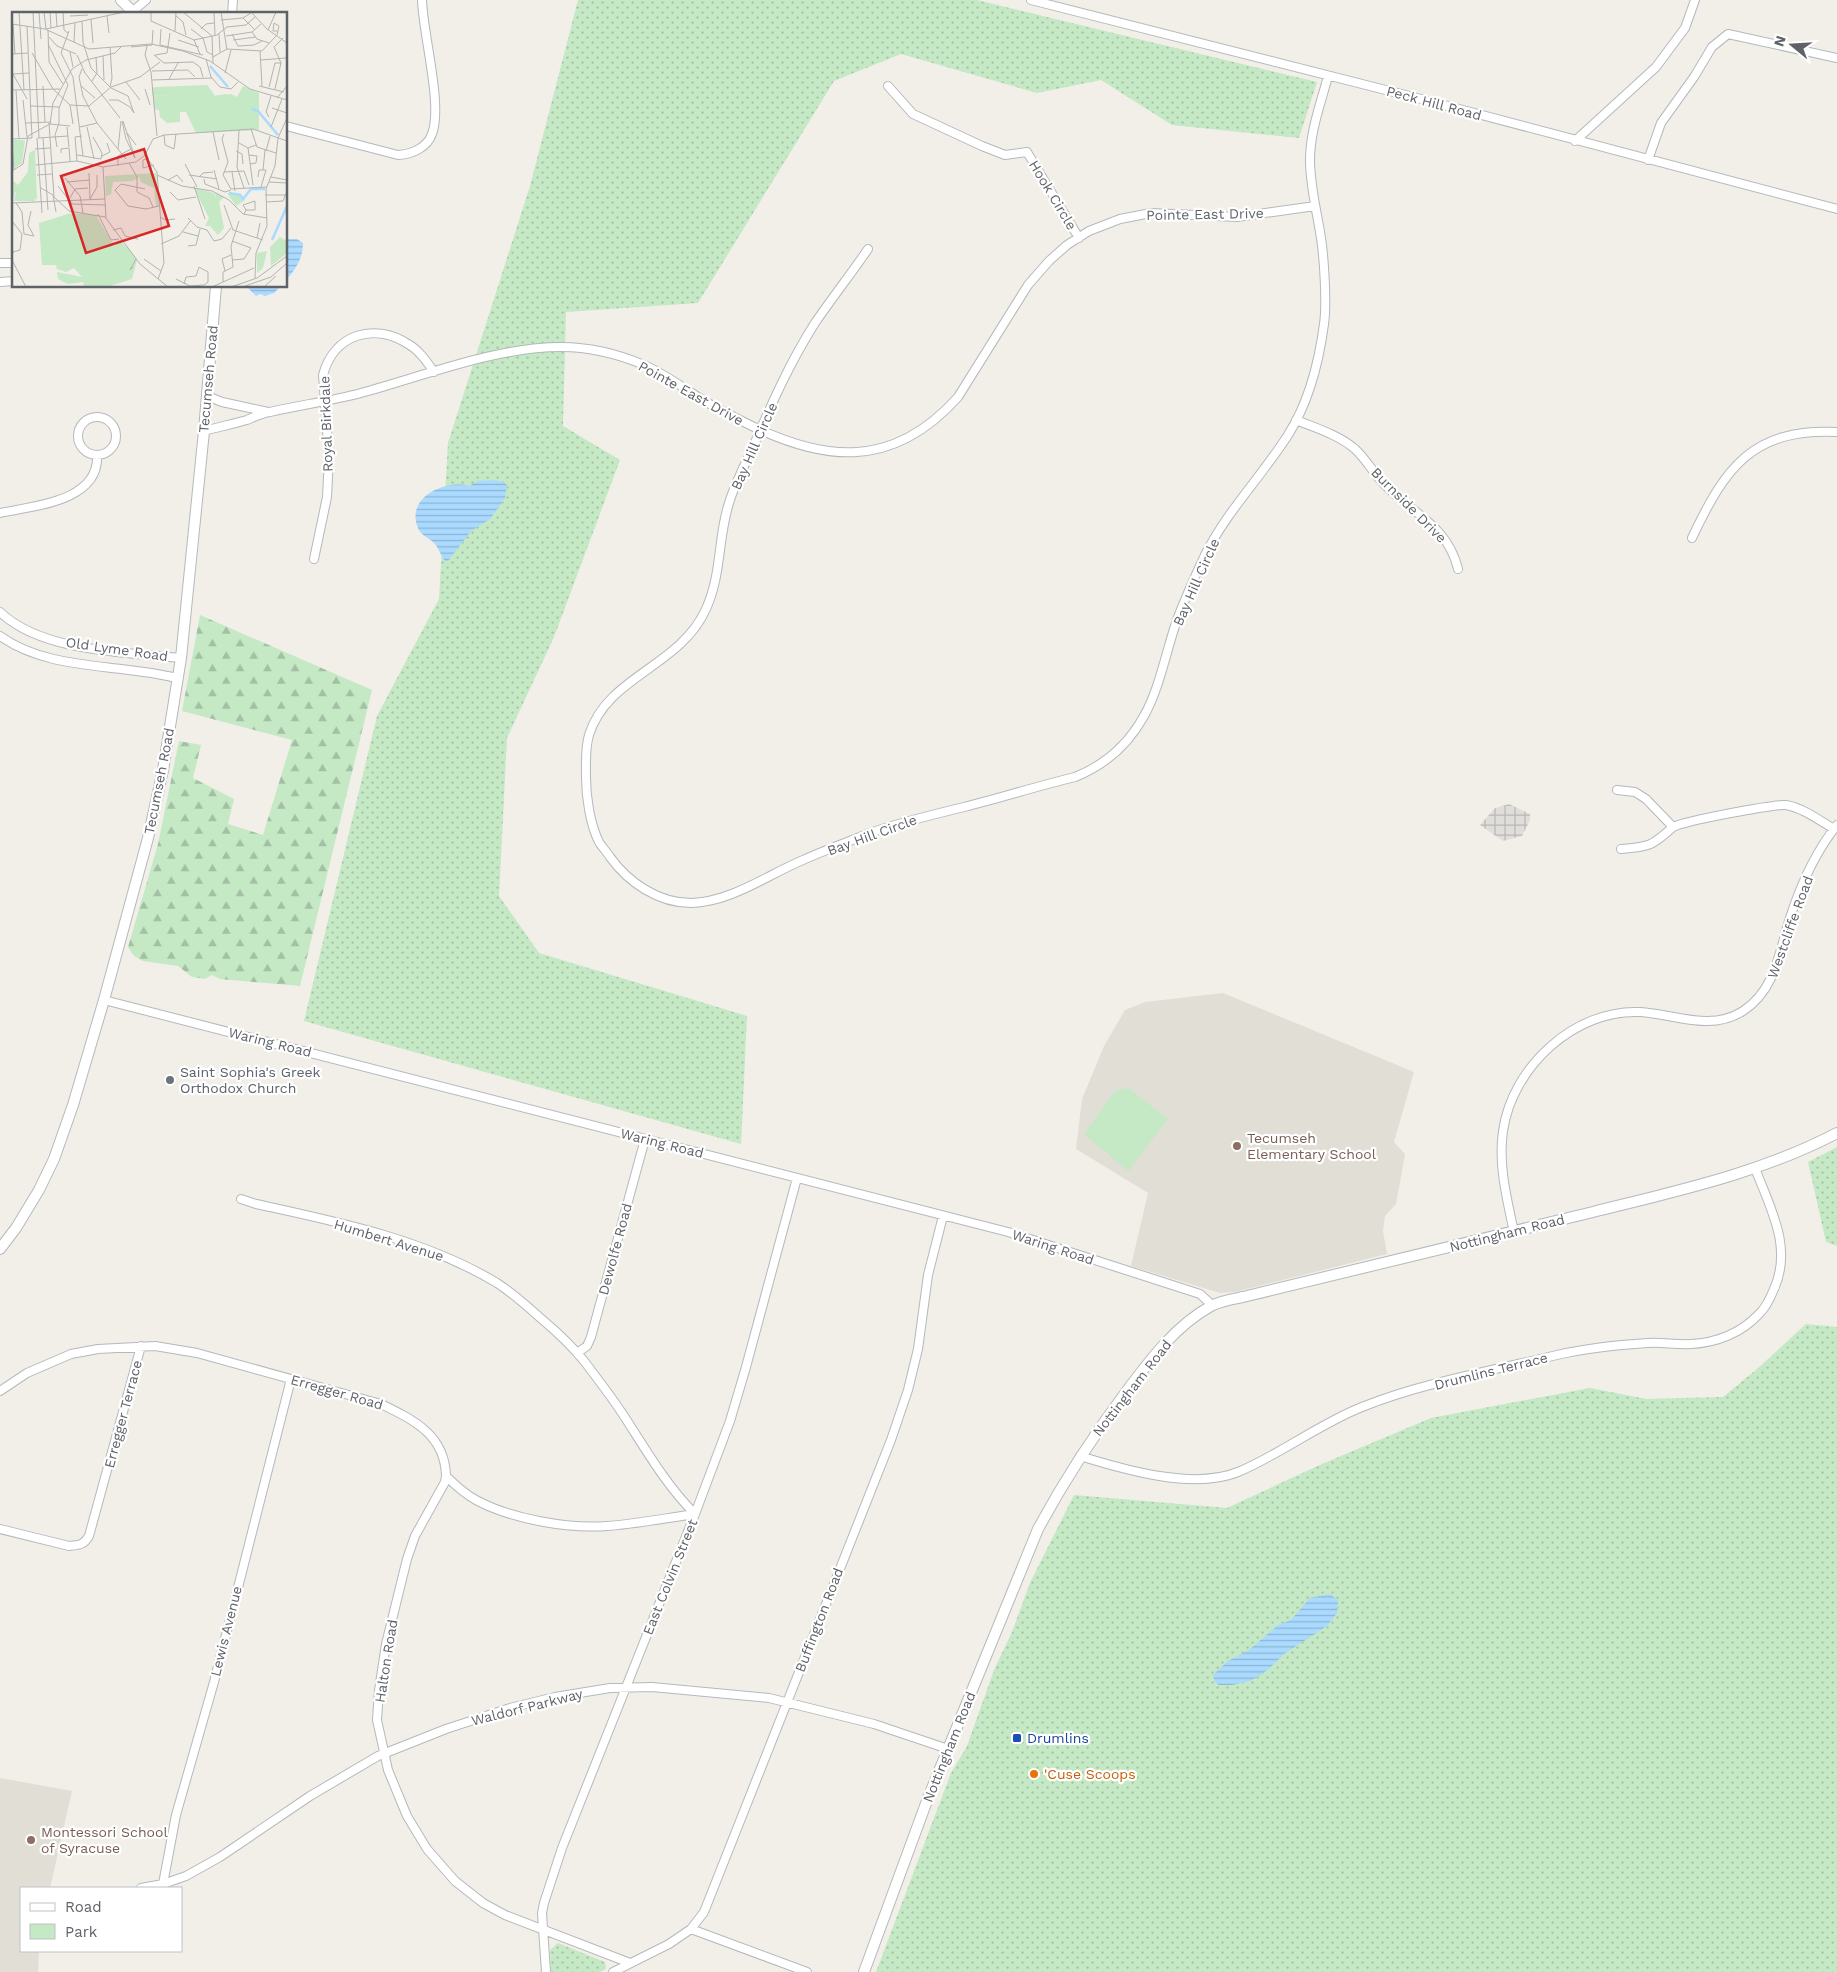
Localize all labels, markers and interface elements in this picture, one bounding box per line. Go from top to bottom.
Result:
inset map [12,12,288,288]
north arrow [1767,20,1817,70]
text: N [1770,34,1789,48]
street label: Peck Hill Road [1385,83,1483,123]
street label: Hook Circle [1026,157,1080,233]
street label: Pointe East Drive [1146,205,1264,223]
street label: Tecumseh Road [195,325,221,433]
street label: Pointe East Drive [636,358,746,428]
street label: Royal Birkdale [316,376,336,472]
street label: Bay Hill Circle [728,400,780,492]
street label: Burnside Drive [1368,464,1450,546]
street label: Bay Hill Circle [1170,536,1222,628]
street label: Old Lyme Road [65,634,169,664]
street label: Tecumseh Road [141,727,177,835]
street label: Bay Hill Circle [825,811,919,859]
street label: Westcliffe Road [1764,874,1816,980]
street label: Waring Road [227,1024,313,1060]
place label: Saint Sophia's Greek Orthodox Church [180,1064,321,1096]
marker: Saint Sophia's Greek Orthodox Church [164,1074,176,1086]
street label: Waring Road [619,1125,705,1161]
place label: Tecumseh Elementary School [1247,1130,1377,1162]
marker: Tecumseh Elementary School [1231,1140,1243,1152]
street label: Dewolfe Road [595,1201,635,1297]
street label: Nottingham Road [1448,1211,1566,1255]
street label: Humbert Avenue [332,1216,446,1264]
street label: Waring Road [1010,1226,1096,1268]
street label: Nottingham Road [1089,1337,1175,1439]
street label: Drumlins Terrace [1433,1349,1549,1393]
street label: Erregger Terrace [101,1358,145,1470]
street label: Erregger Road [289,1371,385,1413]
street label: East Colvin Street [639,1517,701,1637]
street label: Buffington Road [792,1566,846,1674]
street label: Lewis Avenue [207,1584,245,1678]
street label: Halton Road [372,1618,400,1704]
street label: Waldorf Parkway [470,1685,585,1729]
street label: Nottingham Road [919,1689,979,1805]
place label: Drumlins [1027,1730,1089,1746]
marker: Drumlins [1011,1732,1023,1744]
place label: 'Cuse Scoops [1044,1766,1136,1782]
marker: 'Cuse Scoops [1028,1768,1040,1780]
place label: Montessori School of Syracuse [41,1824,168,1856]
marker: Montessori School of Syracuse [25,1834,37,1846]
legend [20,1887,182,1952]
text: Road [65,1898,102,1916]
text: Park [65,1923,98,1941]

